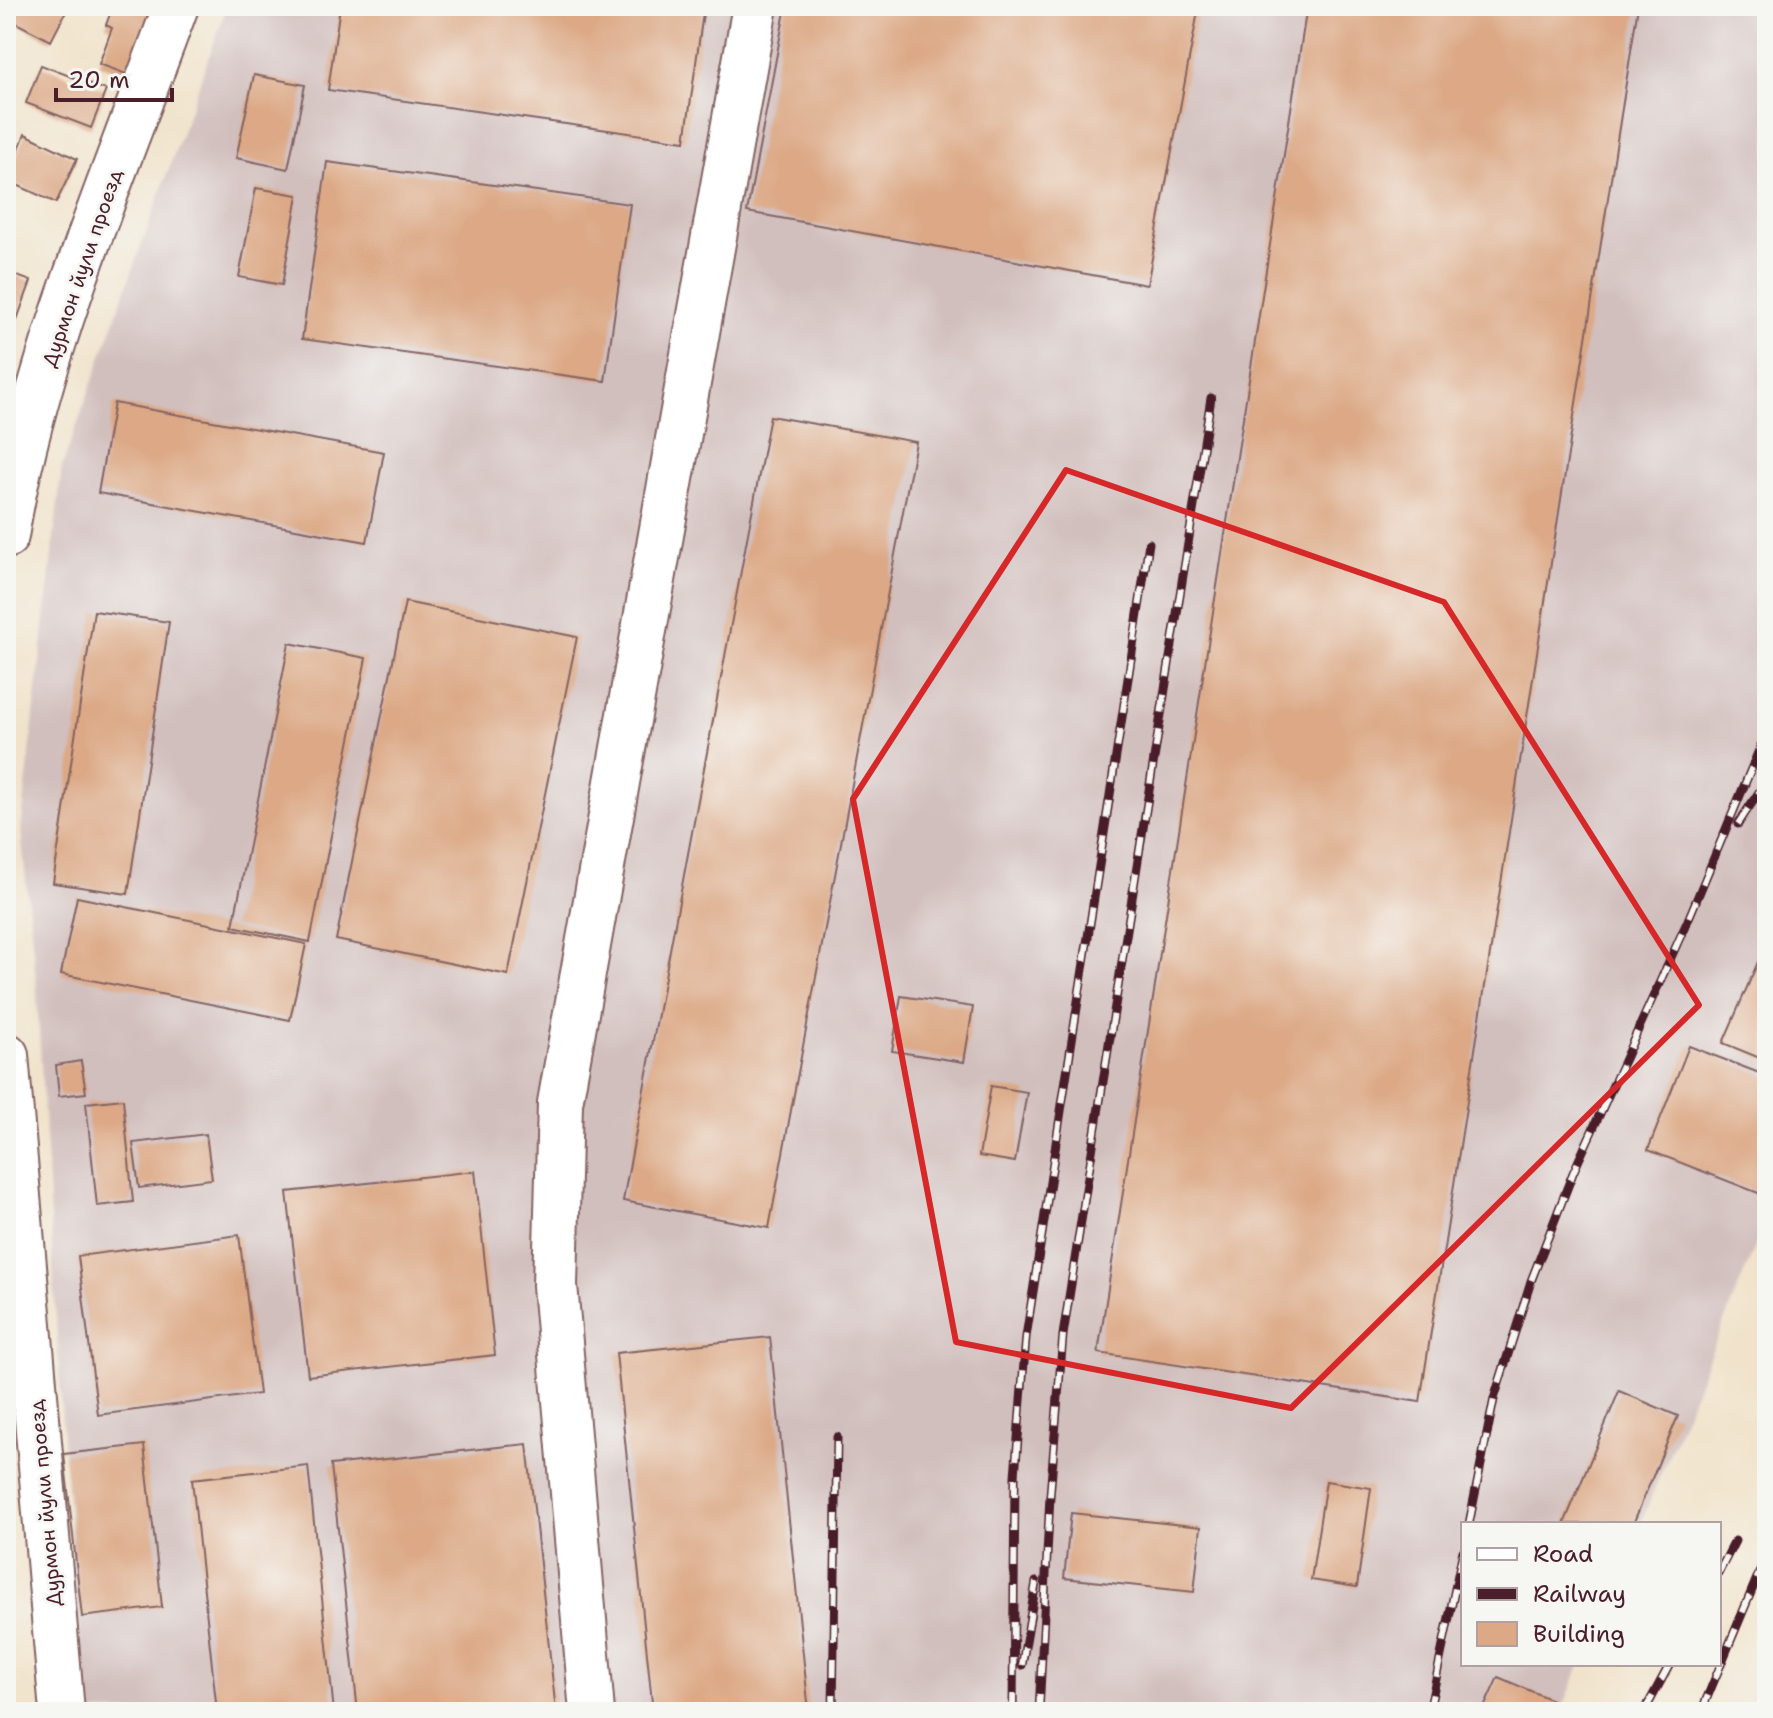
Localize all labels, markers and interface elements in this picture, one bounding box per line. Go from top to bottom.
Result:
scale bar [56,52,172,102]
text: 20 m [68,64,130,96]
street label: Дурмон йули проезд [36,165,128,370]
street label: Дурмон йули проезд [23,1398,67,1608]
legend [1461,1522,1721,1666]
text: Road [1533,1538,1593,1570]
text: Railway [1533,1578,1626,1610]
text: Building [1533,1618,1625,1650]

